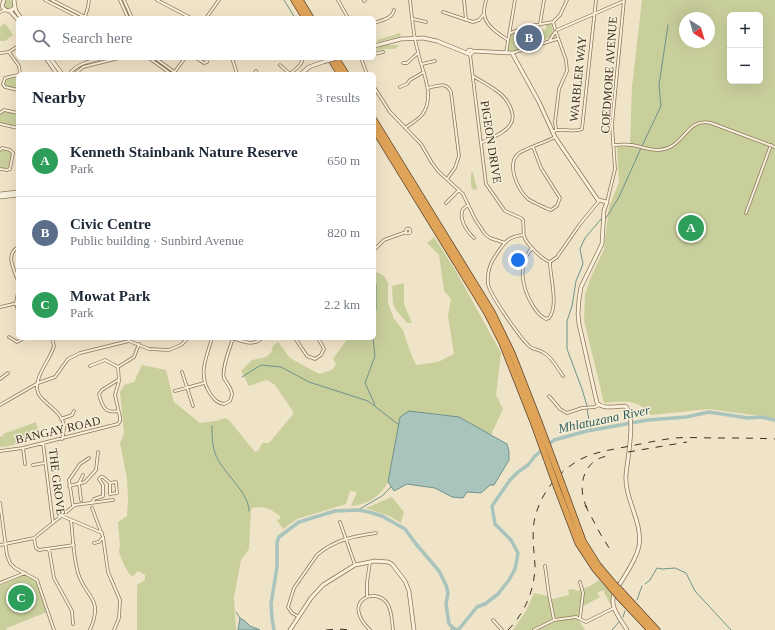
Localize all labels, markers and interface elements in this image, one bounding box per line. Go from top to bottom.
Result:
north arrow [679,12,715,48]
map controls [727,12,763,84]
button: + [727,12,763,48]
search box [16,16,376,60]
street label: COEDMORE AVENUE [598,16,620,134]
pin: B [516,23,542,53]
icon: search [30,27,52,49]
text: Search here [62,30,132,46]
street label: WARBLER WAY [567,35,590,123]
button: − [727,48,763,84]
text: Nearby [32,88,86,107]
text: 3 results [316,90,360,105]
street label: PIGEON DRIVE [478,100,504,184]
text: Kenneth Stainbank Nature Reserve [70,144,298,160]
text: A [40,153,50,168]
text: 650 m [327,153,360,168]
text: Park [70,161,94,176]
pin: A [678,213,704,243]
text: Civic Centre [70,216,151,232]
text: B [41,225,49,240]
text: 820 m [327,225,360,240]
text: Public building · Sunbird Avenue [70,233,244,248]
your location [508,250,528,270]
text: Mowat Park [70,288,150,304]
text: C [40,297,50,312]
text: 2.2 km [324,297,360,312]
text: Park [70,305,94,320]
water label: Mhlatuzana River [556,402,652,436]
street label: BANGAY ROAD [14,413,102,447]
street label: THE GROVE [46,448,68,516]
pin: C [8,583,34,613]

